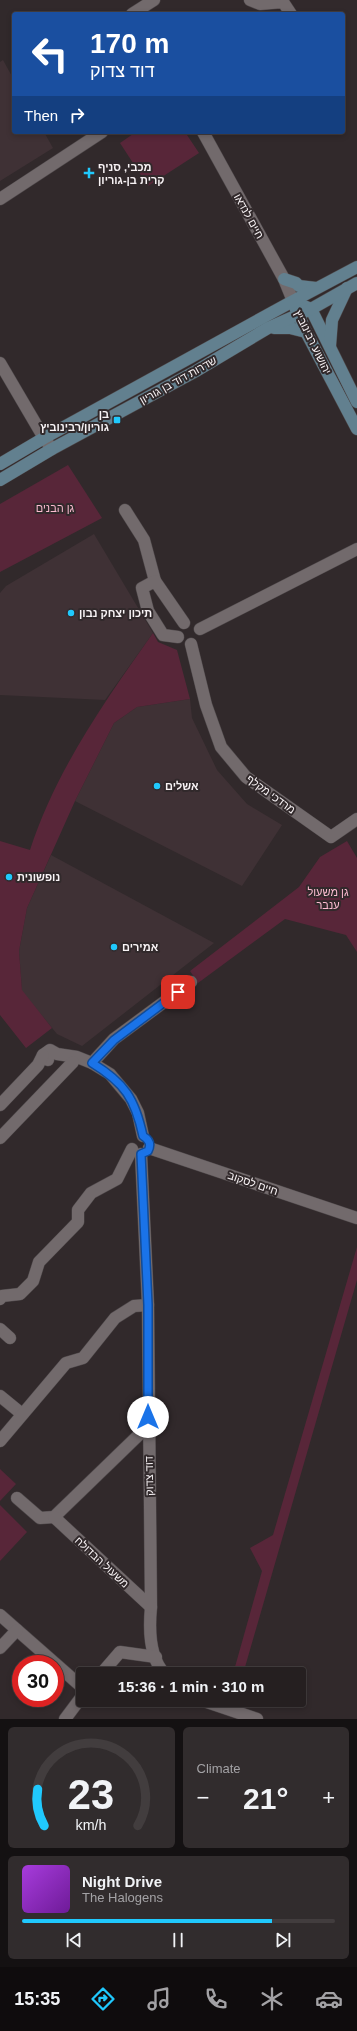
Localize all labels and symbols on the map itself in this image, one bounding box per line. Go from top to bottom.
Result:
place label: מכבי, סניף קרית בן-גוריון [98,161,165,186]
marker: מכבי, סניף קרית בן-גוריון [83,167,95,179]
street label: חיים לנדאו [232,192,266,240]
street label: יהושוע רבינוביץ [292,308,334,376]
street label: שדרות דוד בן גוריון [137,354,219,406]
place label: בן גוריון/רבינוביץ [40,408,109,433]
marker: בן גוריון/רבינוביץ [112,415,122,425]
park label: גן הבנים [36,502,75,514]
place label: תיכון יצחק נבון [79,607,152,619]
marker: תיכון יצחק נבון [66,608,76,618]
street label: מרדכי מקלף [244,772,298,816]
place label: אשלים [165,780,199,792]
marker: אשלים [152,781,162,791]
place label: נופשונית [17,871,60,883]
marker: נופשונית [4,872,14,882]
park label: גן משעול ענבר [307,886,349,911]
place label: אמירים [122,941,159,953]
marker: אמירים [109,942,119,952]
pin [161,975,195,1009]
street label: חיים לסקוב [226,1169,280,1197]
position arrow [127,1396,169,1438]
street label: דוד צדוק [143,1456,155,1496]
street label: משעול הבדולח [73,1534,131,1590]
speed limit sign: 30 [12,1655,64,1707]

